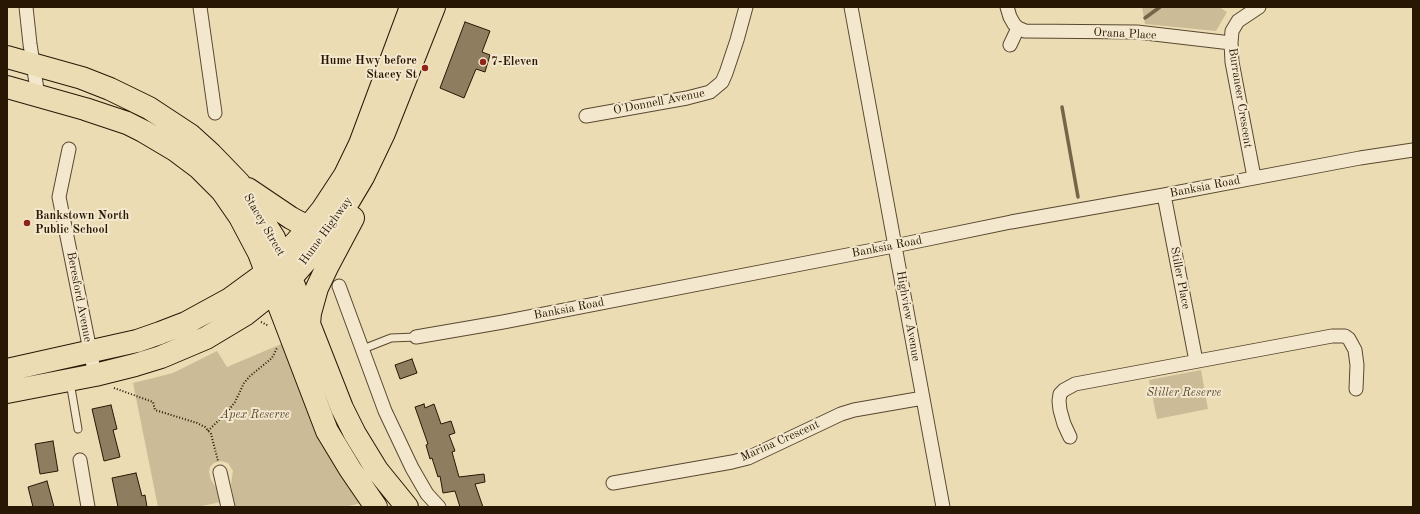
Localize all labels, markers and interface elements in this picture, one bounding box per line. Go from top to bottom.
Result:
street label: Orana Place [1093,25,1157,43]
street label: Burraneer Crescent [1225,47,1255,149]
place label: Hume Hwy before Stacey St [320,54,417,82]
place label: 7-Eleven [491,55,538,69]
marker: 7-Eleven [478,57,488,67]
marker: Hume Hwy before Stacey St [420,63,430,73]
street label: O'Donnell Avenue [612,86,706,118]
street label: Banksia Road [1169,173,1241,201]
street label: Stacey Street [240,191,288,259]
street label: Hume Highway [296,194,356,268]
place label: Bankstown North Public School [35,209,129,237]
marker: Bankstown North Public School [22,218,32,228]
street label: Banksia Road [851,233,923,261]
street label: Stiller Place [1167,246,1193,310]
street label: Beresford Avenue [63,250,95,344]
street label: Highview Avenue [893,270,923,362]
street label: Banksia Road [533,295,605,323]
park label: Stiller Reserve [1147,386,1221,400]
park label: Apex Reserve [220,408,290,422]
street label: Marina Crescent [738,417,822,465]

